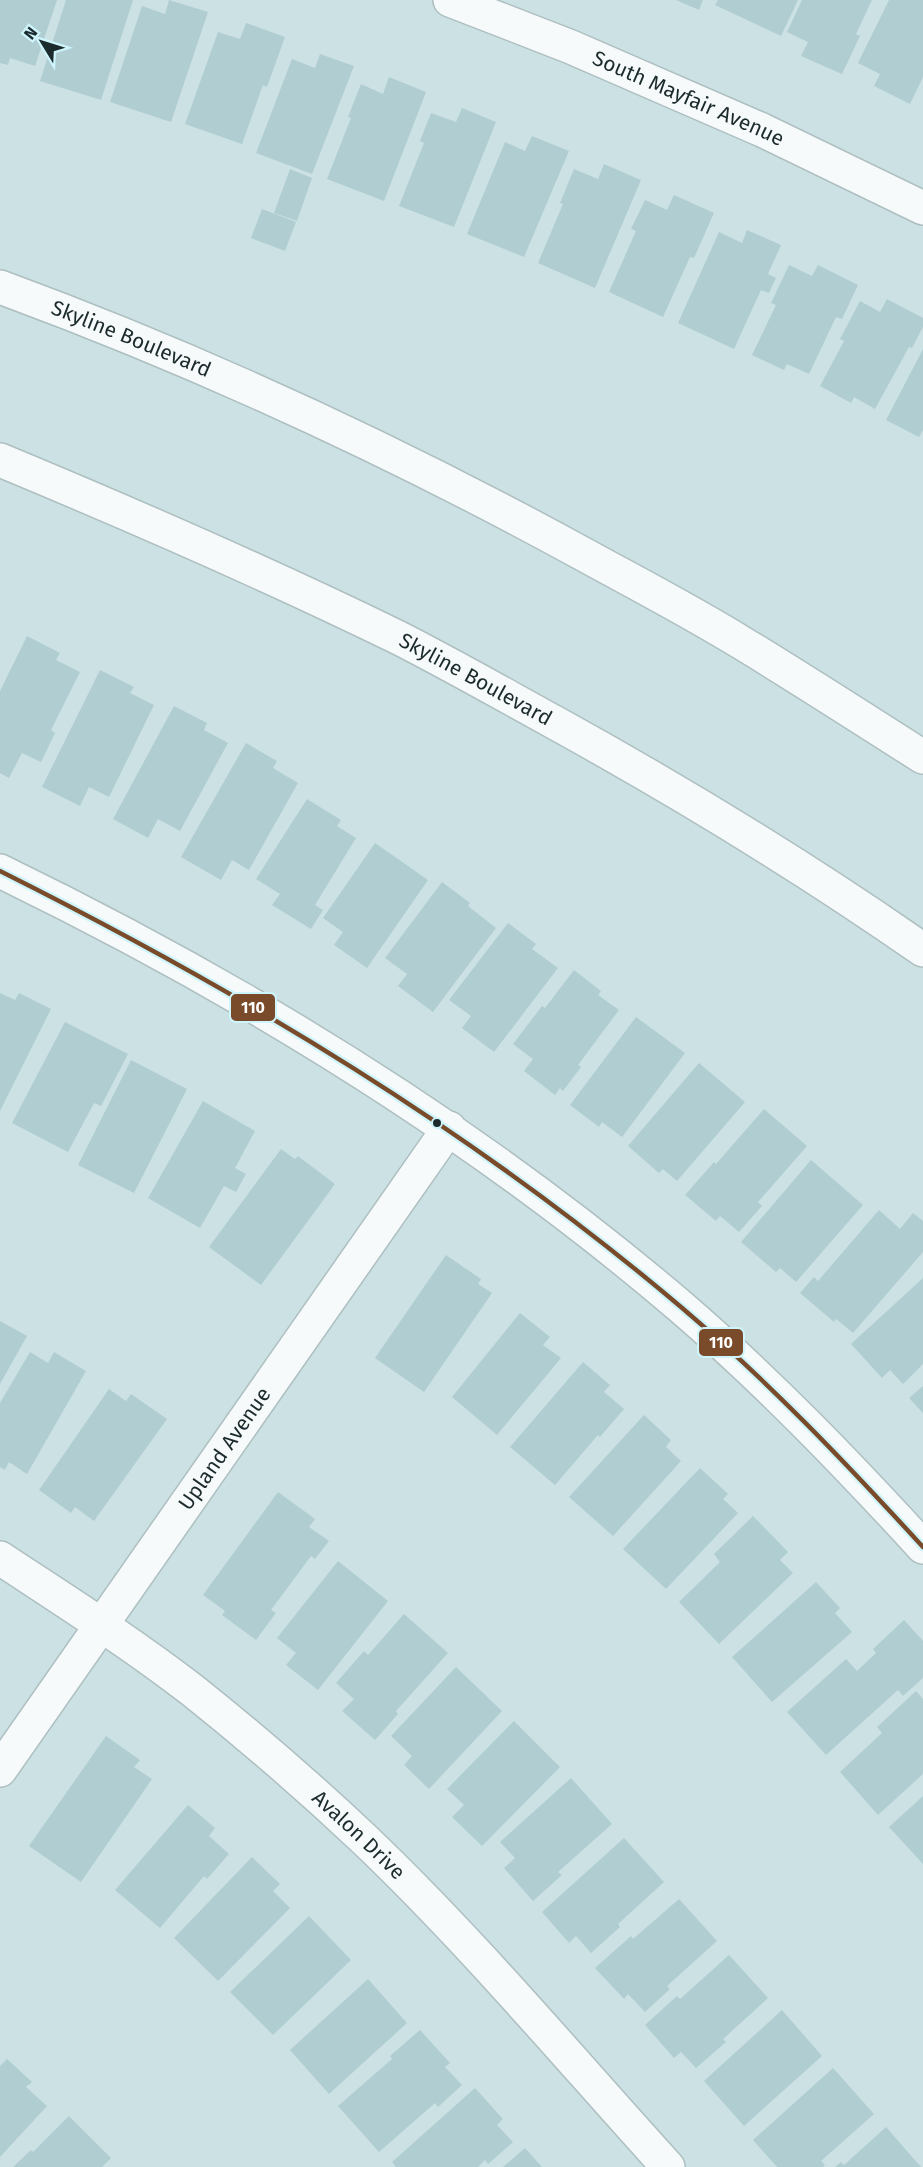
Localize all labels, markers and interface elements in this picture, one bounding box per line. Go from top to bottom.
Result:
north arrow [12,12,72,72]
text: N [20,23,41,43]
street label: South Mayfair Avenue [589,45,789,152]
street label: Skyline Boulevard [48,295,215,383]
street label: Skyline Boulevard [395,627,557,731]
line badge: 110 [230,993,276,1022]
text: 110 [241,998,265,1017]
unlabelled marker [431,1117,443,1129]
line badge: 110 [698,1328,744,1357]
text: 110 [709,1333,733,1352]
street label: Upland Avenue [173,1382,277,1515]
street label: Avalon Drive [307,1785,411,1885]

